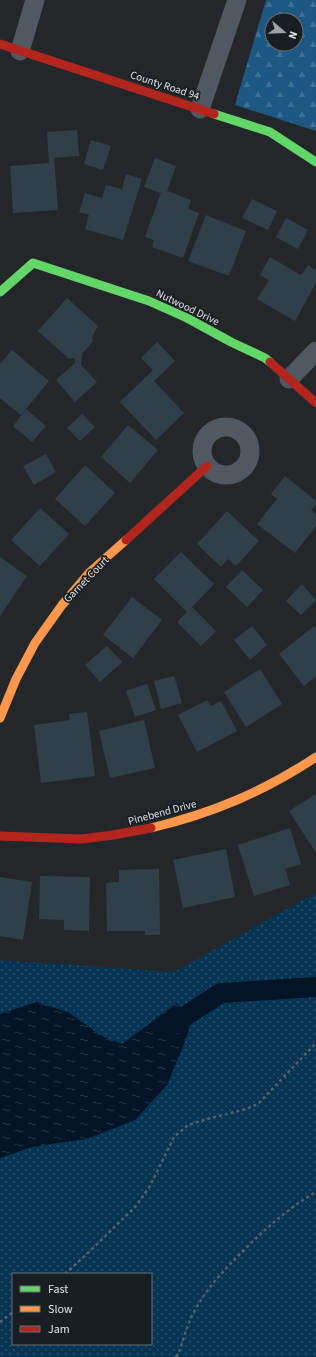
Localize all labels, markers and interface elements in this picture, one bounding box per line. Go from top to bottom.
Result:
north arrow [264,12,304,52]
text: N [285,29,301,41]
street label: County Road 94 [128,67,202,104]
street label: Nutwood Drive [154,286,222,329]
street label: Garnet Court [60,553,113,606]
street label: Pinebend Drive [126,796,198,829]
legend [12,1273,152,1345]
text: Fast [48,1281,68,1298]
text: Slow [48,1301,73,1318]
text: Jam [48,1321,70,1338]

